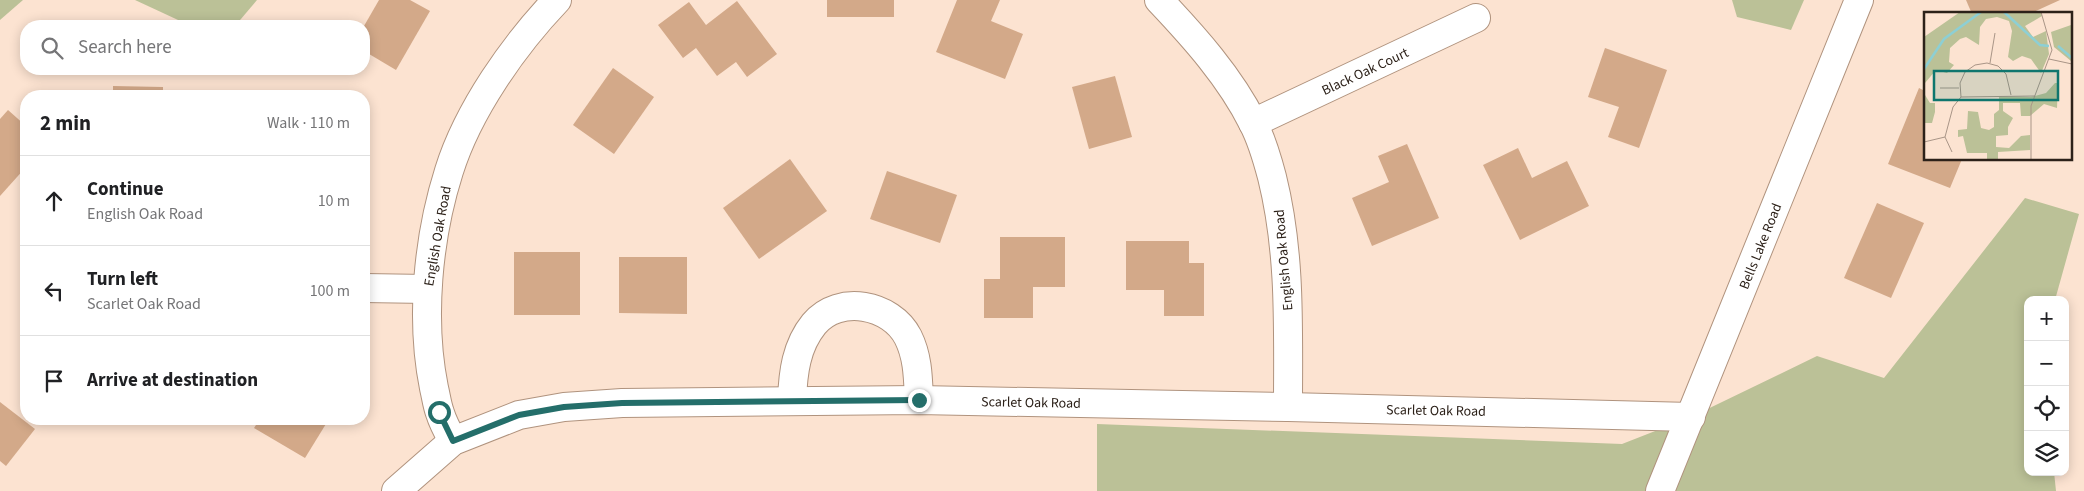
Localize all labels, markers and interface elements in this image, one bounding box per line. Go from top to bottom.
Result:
inset map [1924,12,2072,160]
search box [20,20,370,75]
icon: search [38,34,66,62]
text: Search here [78,34,172,61]
street label: Black Oak Court [1319,43,1412,101]
text: 2 min [40,108,91,138]
text: Walk · 110 m [267,112,350,134]
text: Continue [87,176,164,203]
street label: English Oak Road [419,184,457,288]
icon: ahead [40,187,68,215]
text: 10 m [318,190,350,212]
street label: Bells Lake Road [1735,200,1787,292]
text: English Oak Road [87,203,203,225]
street label: English Oak Road [1270,208,1298,311]
text: Turn left [87,266,158,293]
icon: left [40,277,68,305]
text: 100 m [310,280,350,302]
text: Scarlet Oak Road [87,293,201,315]
map controls [2024,296,2069,476]
button: + [2024,296,2069,341]
button: − [2024,341,2069,386]
icon: arrive [40,367,68,395]
text: Arrive at destination [87,367,258,394]
button: locate [2024,386,2069,431]
route end [908,389,931,412]
street label: Scarlet Oak Road [981,392,1081,414]
street label: Scarlet Oak Road [1386,400,1486,422]
route start [428,401,451,424]
button: layers [2024,431,2069,476]

